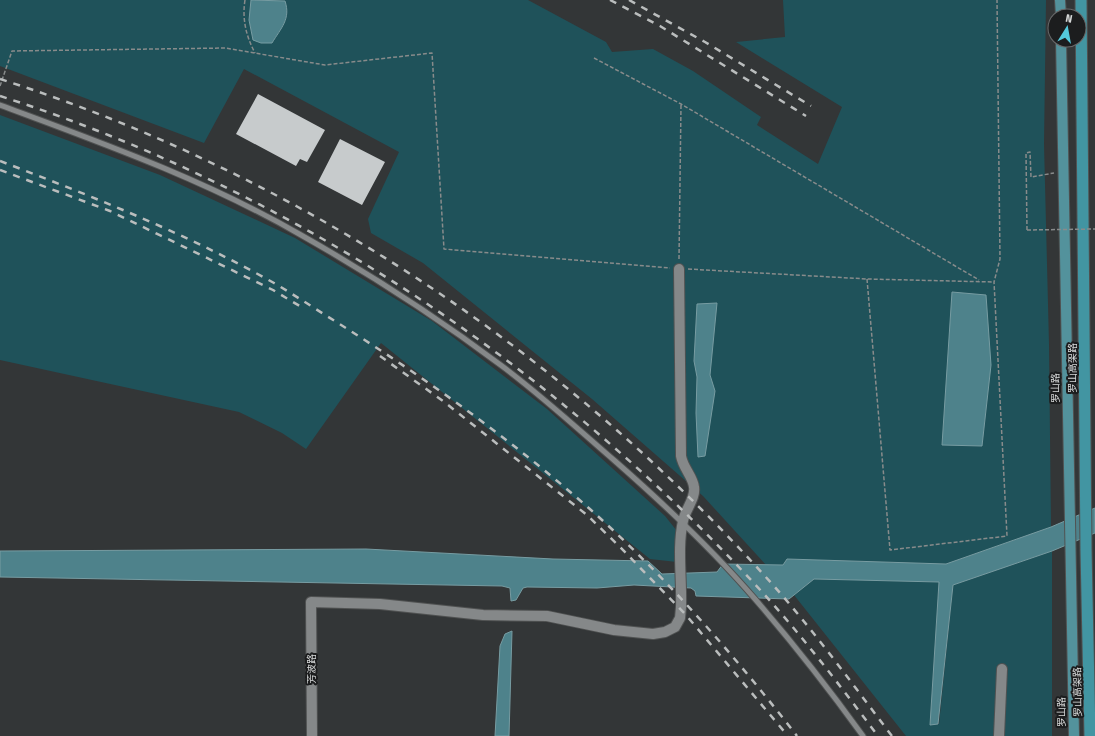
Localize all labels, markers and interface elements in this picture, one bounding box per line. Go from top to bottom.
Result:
north arrow [1047,8,1087,48]
text: N [1064,12,1073,26]
street label: 罗山高架路 [1067,343,1079,393]
street label: 罗山路 [1050,373,1062,403]
street label: 芳波路 [306,654,318,684]
street label: 罗山高架路 [1072,667,1084,717]
street label: 罗山路 [1056,697,1068,727]

